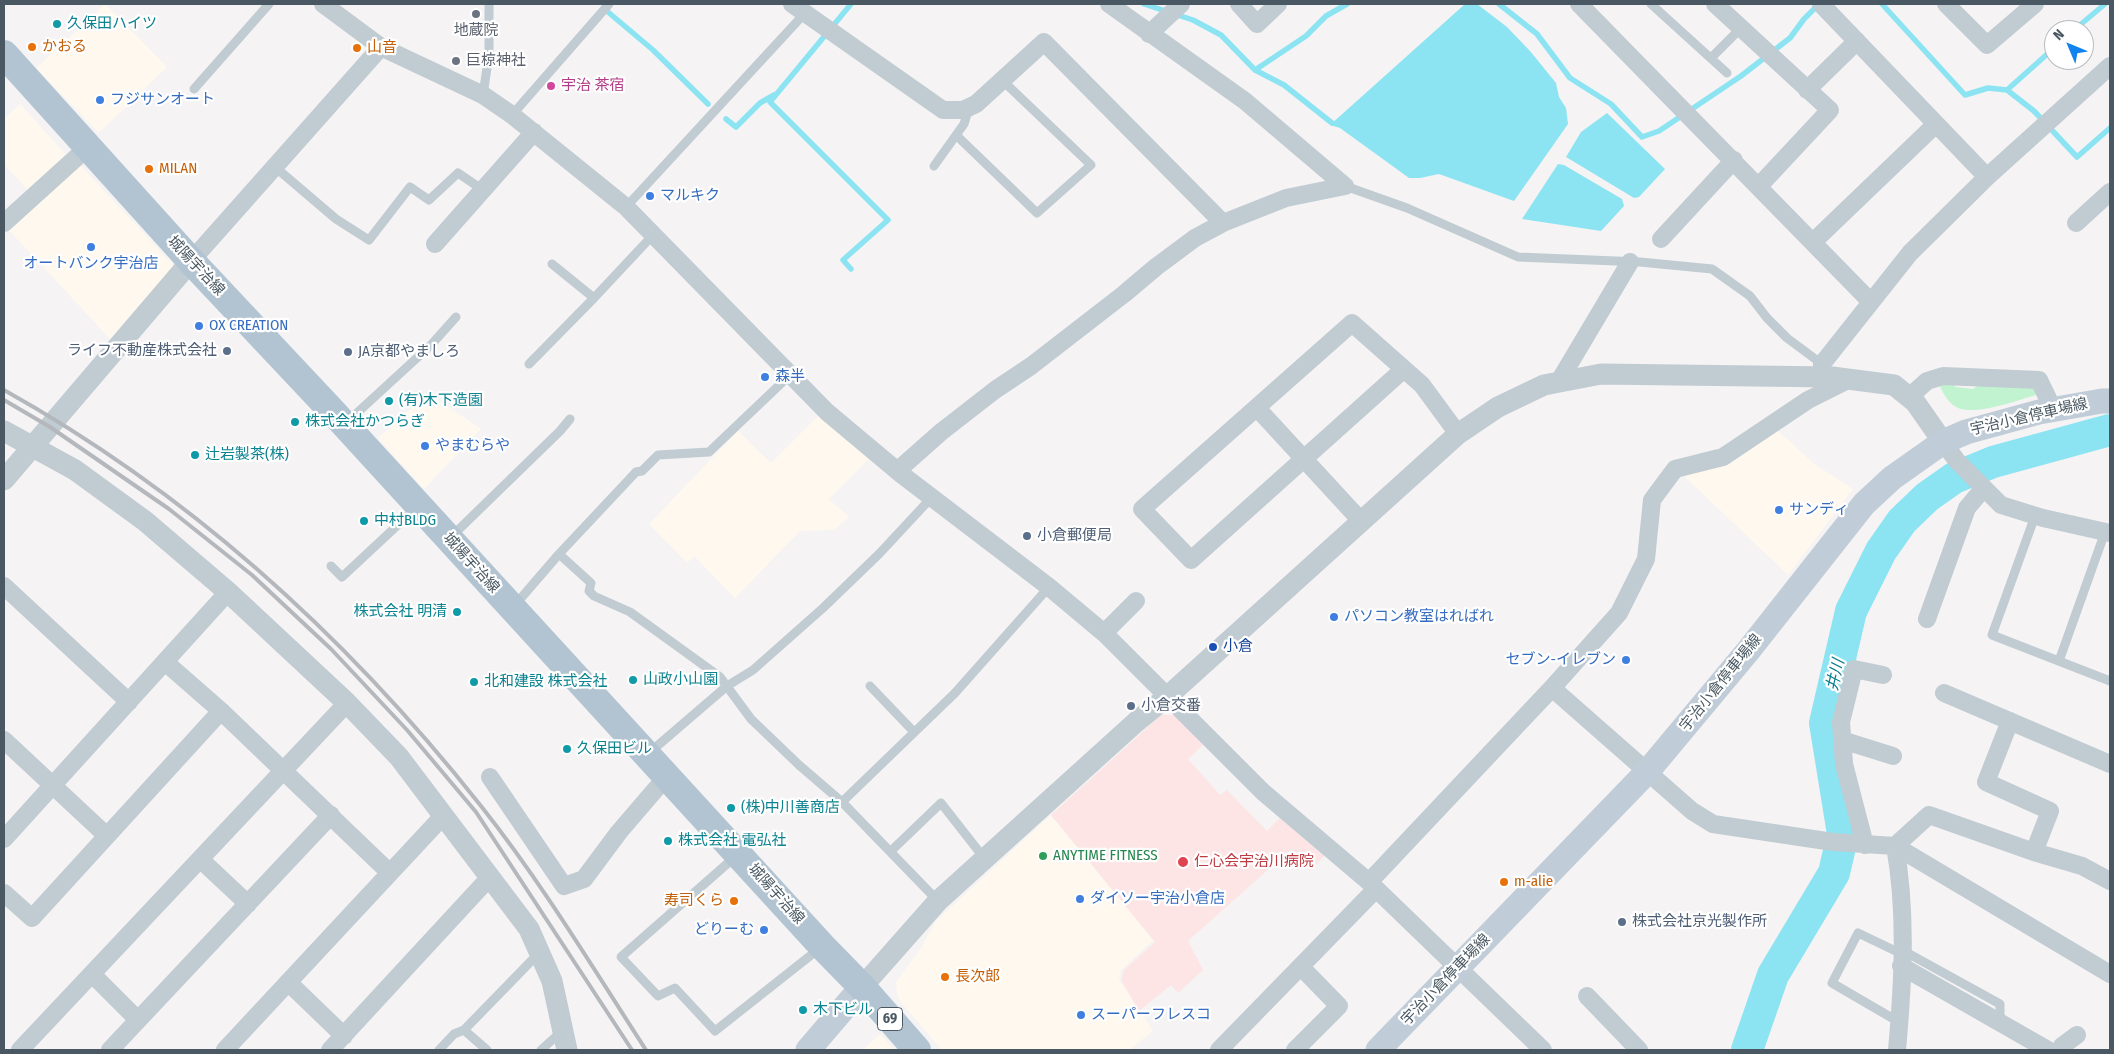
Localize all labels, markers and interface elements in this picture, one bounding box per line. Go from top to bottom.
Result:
marker: 地蔵院 [470,8,482,20]
place label: 久保田ハイツ [67,15,157,33]
marker: 久保田ハイツ [51,18,63,30]
north arrow [2044,20,2094,70]
place label: 地蔵院 [454,22,498,40]
text: N [2050,26,2068,44]
place label: かおる [42,38,87,56]
place label: 山音 [367,39,397,57]
marker: かおる [26,41,38,53]
marker: 山音 [351,42,363,54]
place label: 巨椋神社 [466,52,526,70]
marker: 巨椋神社 [450,55,462,67]
place label: 宇治 茶宿 [561,77,625,95]
marker: 宇治 茶宿 [545,80,557,92]
place label: フジサンオート [110,91,215,109]
marker: フジサンオート [94,94,106,106]
place label: MILAN [159,160,197,178]
marker: MILAN [143,163,155,175]
place label: マルキク [660,187,720,205]
marker: マルキク [644,190,656,202]
street label: 城陽宇治線 [164,232,228,300]
marker: オートバンク宇治店 [85,241,97,253]
place label: オートバンク宇治店 [24,255,158,273]
place label: OX CREATION [209,317,288,335]
marker: OX CREATION [193,320,205,332]
place label: ライフ不動産株式会社 [67,342,217,360]
place label: JA京都やましろ [358,343,460,361]
marker: ライフ不動産株式会社 [221,345,233,357]
marker: JA京都やましろ [342,346,354,358]
place label: 森半 [775,368,805,386]
marker: 森半 [759,371,771,383]
place label: (有)木下造園 [399,392,483,410]
marker: (有)木下造園 [383,395,395,407]
street label: 宇治小倉停車場線 [1969,395,2089,439]
place label: 株式会社かつらぎ [305,413,425,431]
marker: 株式会社かつらぎ [289,416,301,428]
place label: やまむらや [435,437,510,455]
marker: やまむらや [419,440,431,452]
place label: 辻岩製茶(株) [205,446,289,464]
marker: 辻岩製茶(株) [189,449,201,461]
place label: サンディ [1789,501,1849,519]
marker: サンディ [1773,504,1785,516]
place label: 中村BLDG [374,512,436,530]
marker: 中村BLDG [358,515,370,527]
place label: 小倉郵便局 [1037,527,1112,545]
street label: 城陽宇治線 [439,529,503,597]
marker: 小倉郵便局 [1021,530,1033,542]
place label: 株式会社 明清 [353,603,447,621]
marker: 株式会社 明清 [451,606,463,618]
place label: パソコン教室はればれ [1344,608,1494,626]
marker: パソコン教室はればれ [1328,611,1340,623]
street label: 宇治小倉停車場線 [1676,631,1766,735]
place label: 小倉 [1223,638,1253,656]
marker: 小倉 [1207,641,1219,653]
place label: セブン-イレブン [1505,651,1616,669]
marker: セブン-イレブン [1620,654,1632,666]
water label: 井川 [1823,657,1849,693]
place label: 山政小山園 [643,671,718,689]
place label: 北和建設 株式会社 [484,673,608,691]
marker: 山政小山園 [627,674,639,686]
marker: 北和建設 株式会社 [468,676,480,688]
place label: 小倉交番 [1141,697,1201,715]
marker: 小倉交番 [1125,700,1137,712]
place label: 久保田ビル [577,740,652,758]
marker: 久保田ビル [561,743,573,755]
place label: (株)中川善商店 [741,799,840,817]
marker: (株)中川善商店 [725,802,737,814]
place label: 株式会社 電弘社 [678,832,787,850]
marker: 株式会社 電弘社 [662,835,674,847]
place label: ANYTIME FITNESS [1053,847,1158,865]
marker: ANYTIME FITNESS [1037,850,1049,862]
place label: 仁心会宇治川病院 [1194,853,1314,871]
marker: 仁心会宇治川病院 [1176,855,1190,869]
street label: 城陽宇治線 [744,860,808,928]
place label: m-alie [1514,873,1553,891]
marker: m-alie [1498,876,1510,888]
place label: ダイソー宇治小倉店 [1090,890,1225,908]
place label: 寿司くら [664,892,724,910]
marker: ダイソー宇治小倉店 [1074,893,1086,905]
marker: 寿司くら [728,895,740,907]
place label: 株式会社京光製作所 [1632,913,1767,931]
marker: 株式会社京光製作所 [1616,916,1628,928]
place label: どりーむ [694,921,754,939]
marker: どりーむ [758,924,770,936]
street label: 宇治小倉停車場線 [1398,931,1494,1029]
place label: 長次郎 [955,968,1000,986]
marker: 長次郎 [939,971,951,983]
place label: 木下ビル [813,1001,873,1019]
marker: 木下ビル [797,1004,809,1016]
place label: スーパーフレスコ [1091,1006,1211,1024]
road number: 69 [878,1008,902,1030]
marker: スーパーフレスコ [1075,1009,1087,1021]

